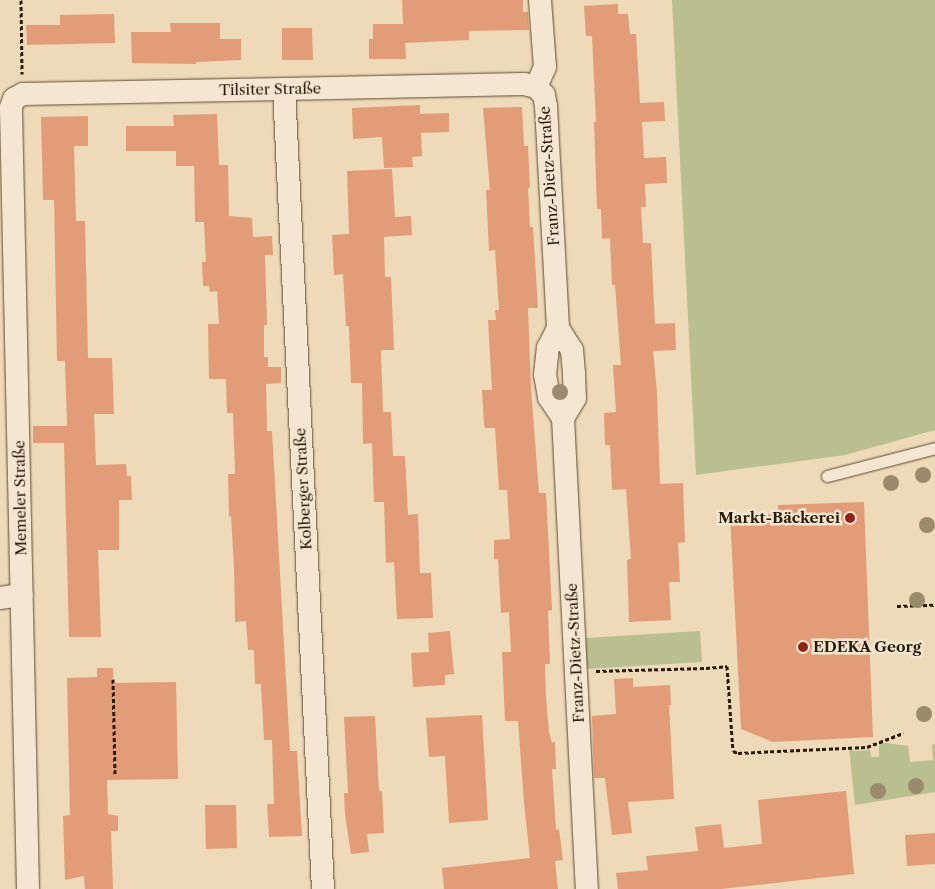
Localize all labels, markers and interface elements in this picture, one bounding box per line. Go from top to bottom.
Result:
street label: Tilsiter Straße [219,79,321,99]
street label: Franz-Dietz-Straße [535,106,563,246]
street label: Kolberger Straße [291,427,315,551]
street label: Memeler Straße [10,440,30,556]
place label: Markt-Bäckerei [718,509,840,527]
marker: Markt-Bäckerei [844,512,856,524]
street label: Franz-Dietz-Straße [562,583,588,723]
place label: EDEKA Georg [813,638,922,656]
marker: EDEKA Georg [797,641,809,653]

